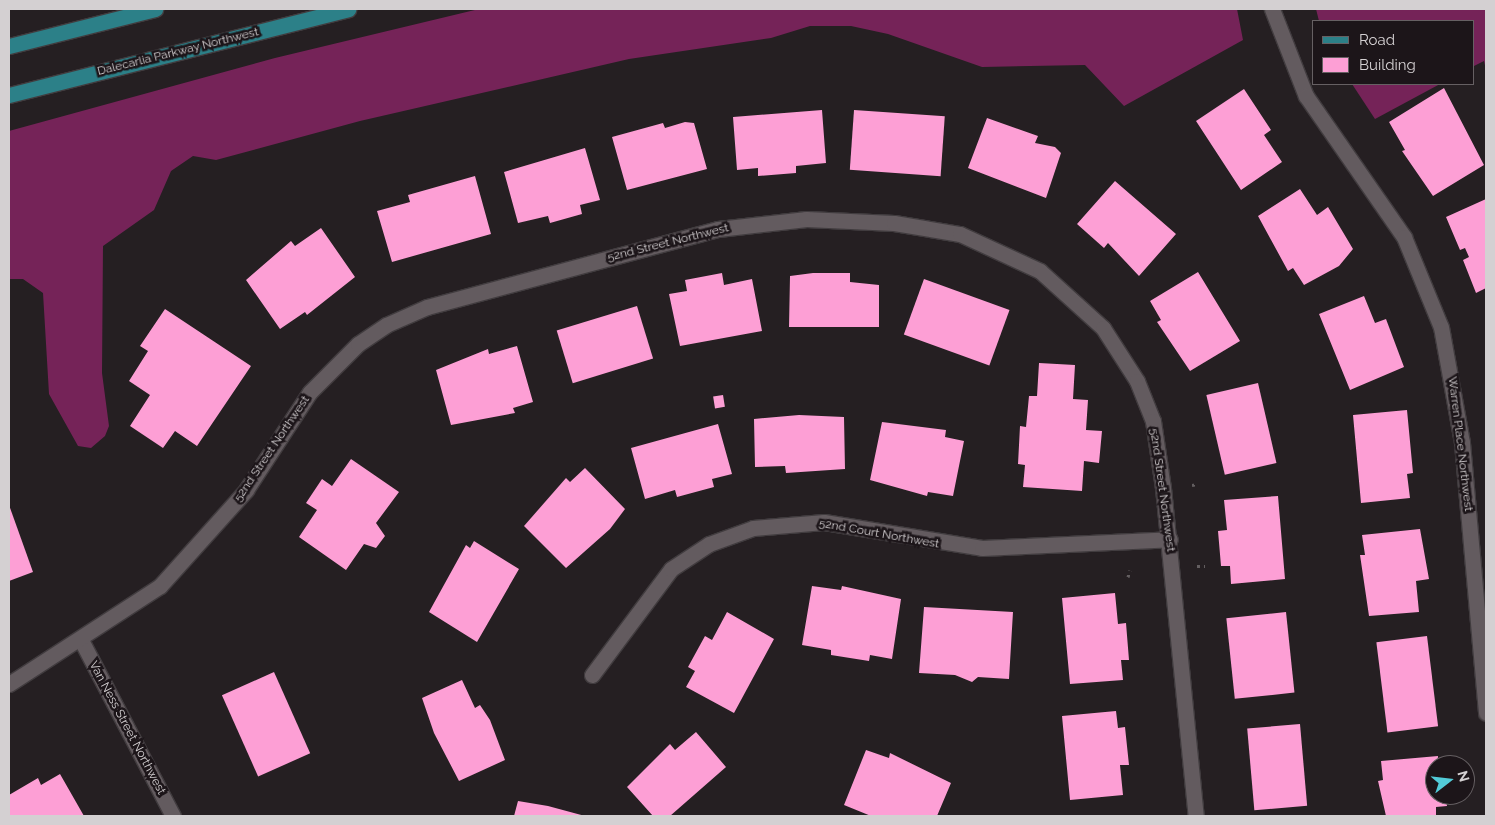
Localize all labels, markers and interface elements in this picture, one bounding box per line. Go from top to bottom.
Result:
legend [1312,20,1475,85]
street label: Dalecarlia Parkway Northwest [96,25,260,79]
text: Road [1359,31,1395,49]
text: Building [1359,56,1416,74]
street label: 52nd Street Northwest [606,221,730,265]
street label: Warren Place Northwest [1445,376,1475,512]
street label: 52nd Street Northwest [231,393,313,505]
street label: 52nd Street Northwest [1146,427,1178,553]
street label: 52nd Court Northwest [818,516,940,552]
street label: Van Ness Street Northwest [86,659,168,797]
north arrow [1425,755,1475,805]
text: N [1454,769,1473,783]

